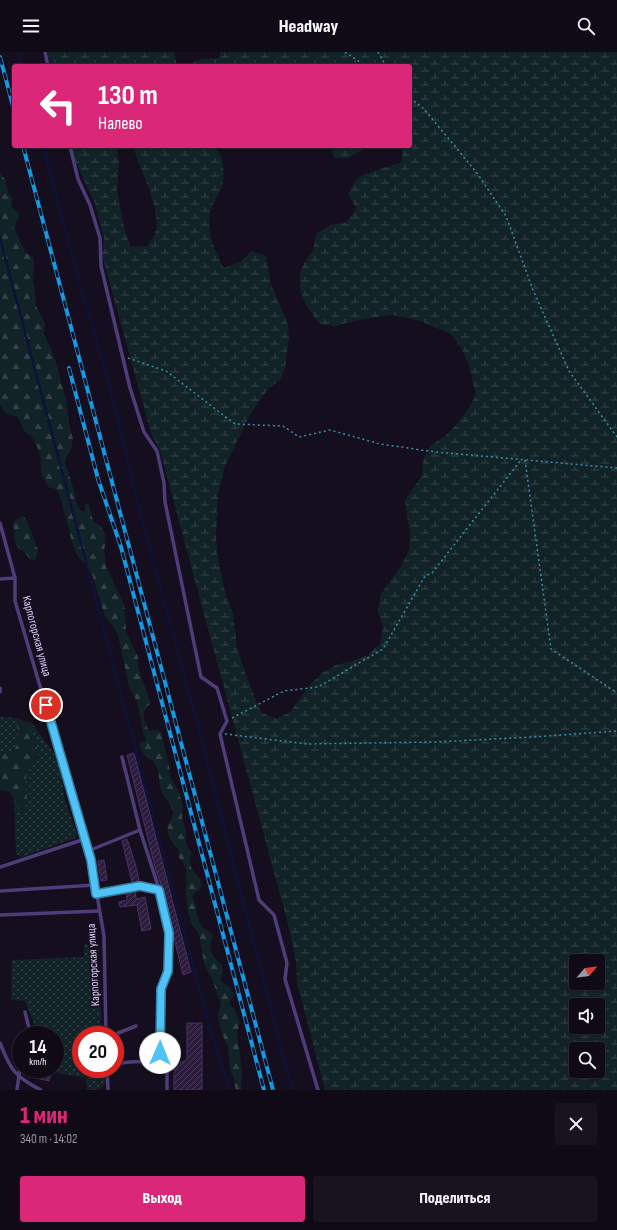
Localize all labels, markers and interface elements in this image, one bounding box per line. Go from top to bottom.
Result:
icon: menu [20,15,42,37]
icon: search [575,15,597,37]
text: Headway [279,16,338,37]
text: 130 m [98,79,158,112]
icon: left [32,80,84,132]
text: Налево [98,113,143,134]
street label: Карпогорская улица [19,594,55,678]
pin [29,688,63,722]
icon: arrive [35,694,57,716]
street label: Карпогорская улица [84,923,103,1007]
north arrow [569,954,605,990]
map controls [569,954,605,1078]
button: sound [569,998,605,1034]
speed limit sign: 20 [72,1026,124,1078]
position arrow [139,1032,181,1074]
text: 14 [29,1035,47,1059]
button: search [569,1042,605,1078]
text: km/h [29,1056,47,1068]
text: 1 мин [20,1101,68,1130]
button: close [555,1103,597,1145]
text: 340 m · 14:02 [20,1131,77,1147]
button: Выход [20,1176,305,1222]
button: Поделиться [313,1176,597,1222]

